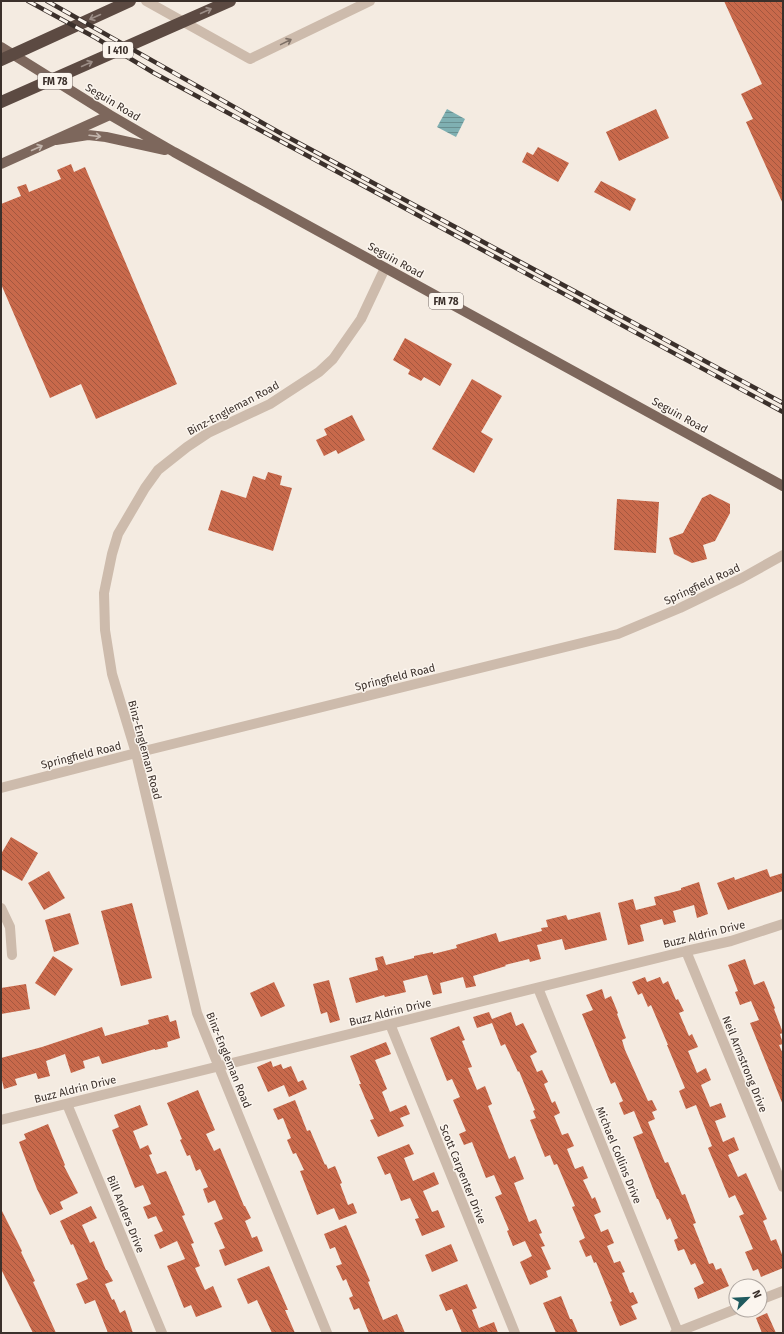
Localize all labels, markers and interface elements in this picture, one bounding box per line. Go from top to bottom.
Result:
one-way arrow [200,7,212,15]
one-way arrow [89,14,101,21]
one-way arrow [279,38,291,45]
road number: I 410 [103,42,133,58]
one-way arrow [81,60,93,67]
road number: FM 78 [38,73,72,89]
street label: Seguin Road [83,81,143,124]
one-way arrow [88,132,101,140]
one-way arrow [30,144,42,152]
street label: Seguin Road [366,240,426,281]
road number: FM 78 [429,293,463,309]
street label: Binz-Engleman Road [185,379,281,438]
street label: Seguin Road [650,395,710,436]
street label: Springfield Road [662,561,742,608]
street label: Springfield Road [354,661,437,694]
street label: Binz-Engleman Road [125,699,164,801]
street label: Springfield Road [40,739,123,772]
street label: Buzz Aldrin Drive [662,918,747,951]
street label: Buzz Aldrin Drive [348,996,433,1029]
street label: Binz-Engleman Road [203,1010,254,1110]
street label: Neil Armstrong Drive [719,1014,770,1114]
street label: Buzz Aldrin Drive [33,1073,118,1106]
street label: Michael Collins Drive [593,1105,644,1206]
street label: Scott Carpenter Drive [437,1122,488,1226]
street label: Bill Anders Drive [104,1174,147,1255]
north arrow [728,1278,768,1318]
text: N [749,1288,764,1300]

